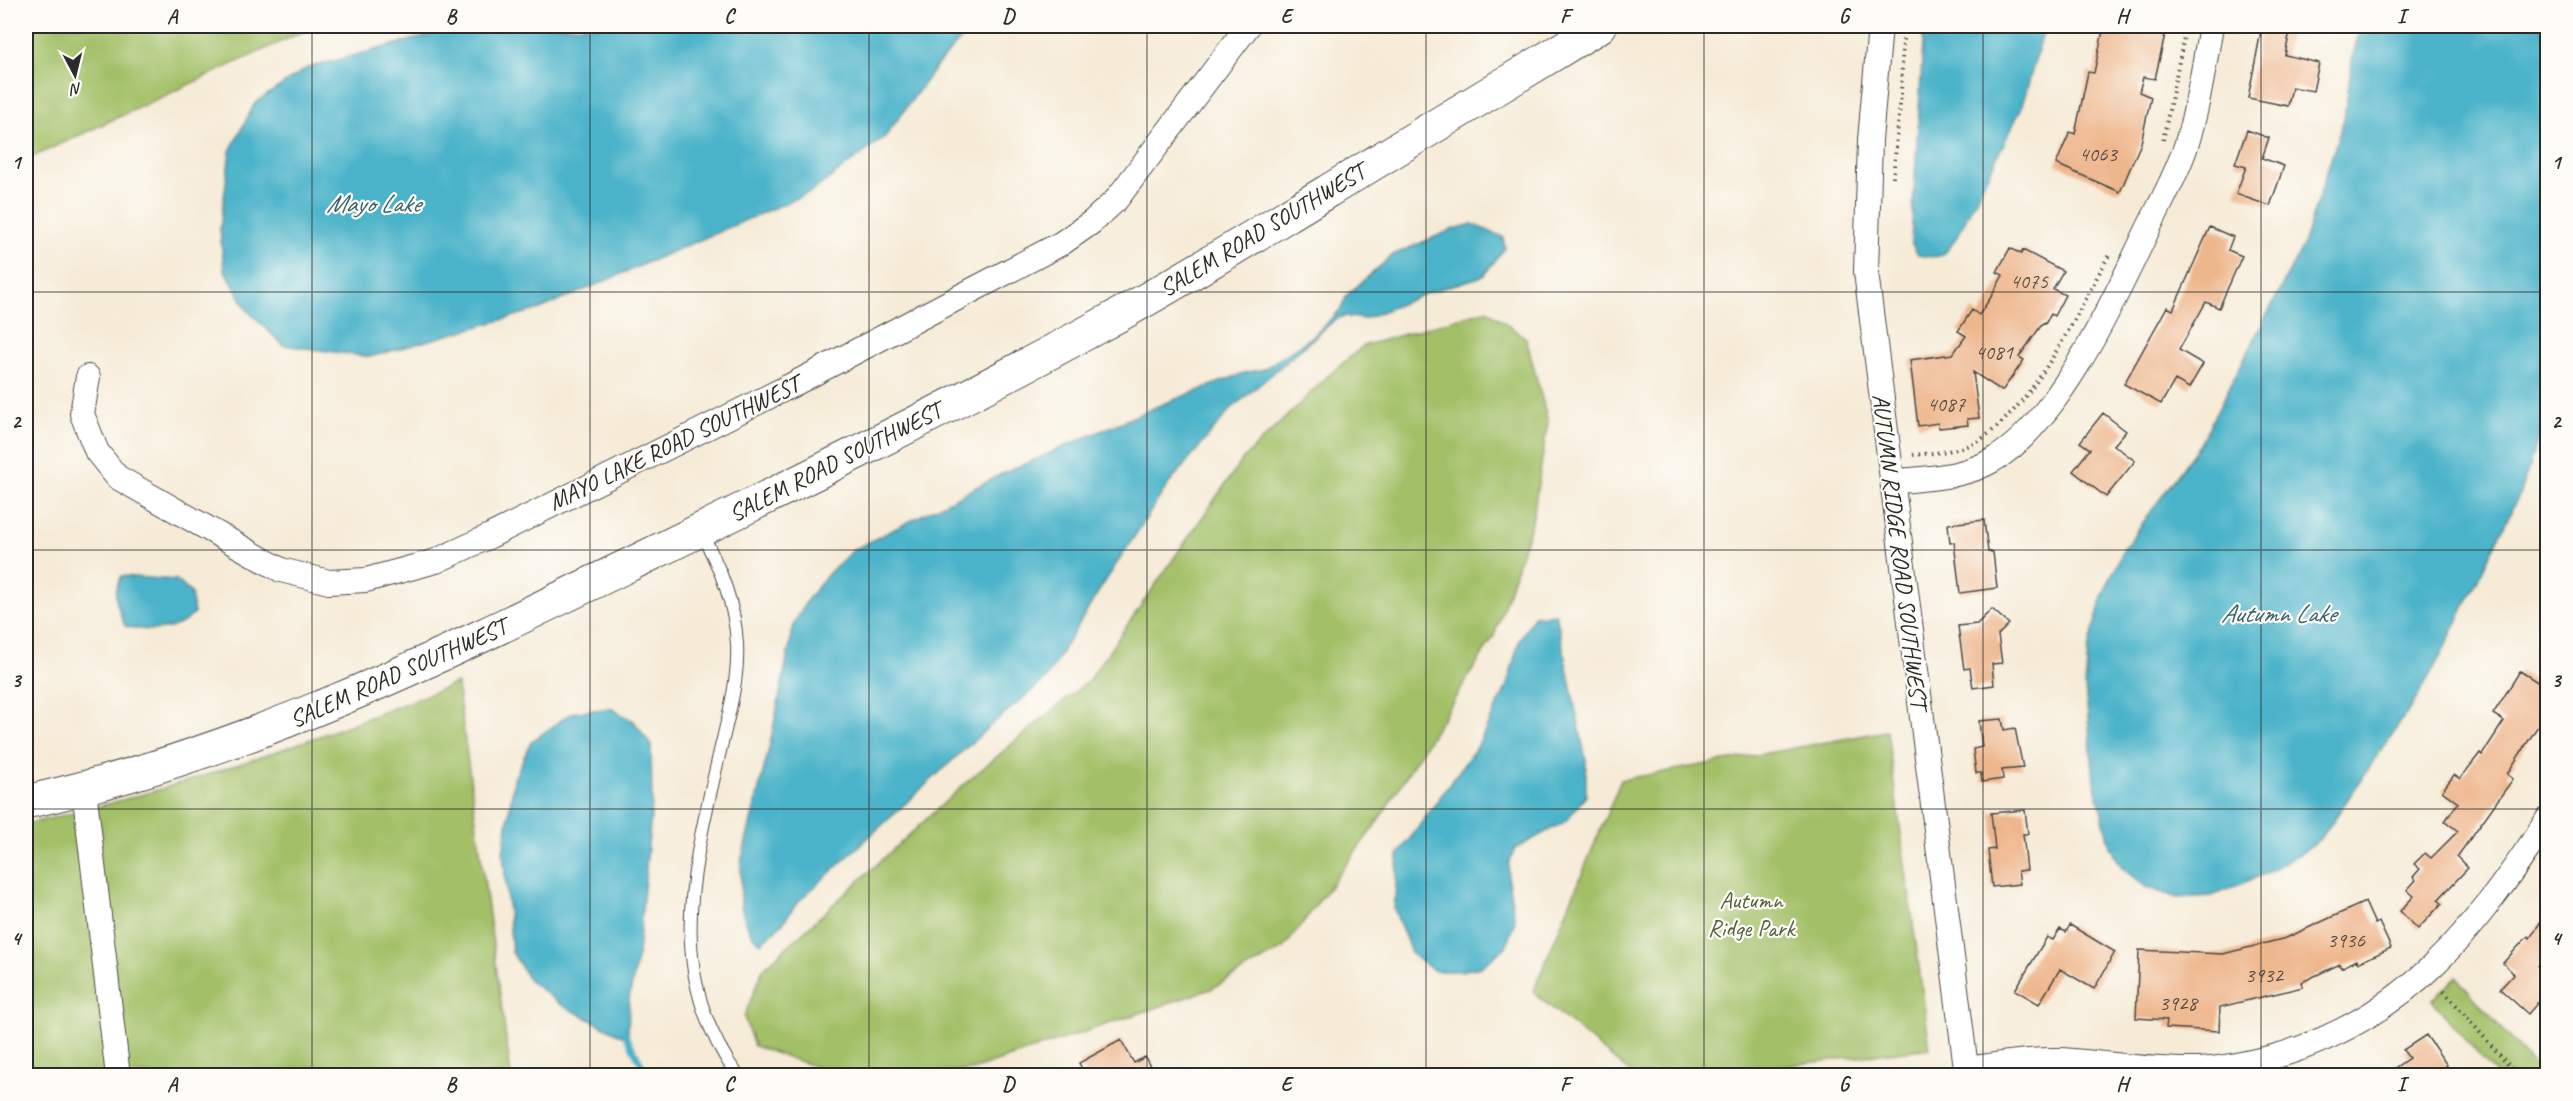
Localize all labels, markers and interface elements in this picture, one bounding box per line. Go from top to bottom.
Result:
text: A [167,4,179,29]
text: B [446,4,458,29]
text: C [724,4,736,29]
text: D [1002,4,1016,29]
text: E [1281,4,1295,29]
text: F [1560,4,1574,29]
text: G [1839,4,1852,29]
text: H [2116,4,2131,29]
text: I [2397,4,2410,29]
north arrow [45,45,105,105]
text: N [68,78,83,100]
house number: 4063 [2079,141,2118,167]
text: 1 [12,150,23,175]
text: 1 [2552,150,2563,175]
street label: SALEM ROAD SOUTHWEST [1154,154,1375,303]
water label: Mayo Lake [326,187,424,220]
house number: 4075 [2010,268,2049,294]
house number: 4081 [1975,339,2014,365]
street label: MAYO LAKE ROAD SOUTHWEST [543,366,810,517]
house number: 4087 [1927,391,1966,417]
street label: AUTUMN RIDGE ROAD SOUTHWEST [1866,392,1935,716]
street label: SALEM ROAD SOUTHWEST [724,393,952,529]
text: 2 [12,409,23,434]
text: 2 [2552,409,2563,434]
water label: Autumn Lake [2221,597,2340,630]
street label: SALEM ROAD SOUTHWEST [285,609,517,734]
text: 3 [12,668,23,693]
text: 3 [2552,668,2563,693]
park label: Autumn Ridge Park [1708,885,1796,943]
text: 4 [12,926,24,951]
text: 4 [2552,926,2564,951]
house number: 3936 [2327,927,2365,953]
house number: 3932 [2245,962,2284,988]
house number: 3928 [2159,990,2199,1016]
text: A [167,1072,179,1097]
text: B [446,1072,458,1097]
text: C [724,1072,736,1097]
text: D [1002,1072,1016,1097]
text: E [1281,1072,1295,1097]
text: F [1560,1072,1574,1097]
text: G [1839,1072,1852,1097]
text: H [2116,1072,2131,1097]
text: I [2397,1072,2410,1097]

